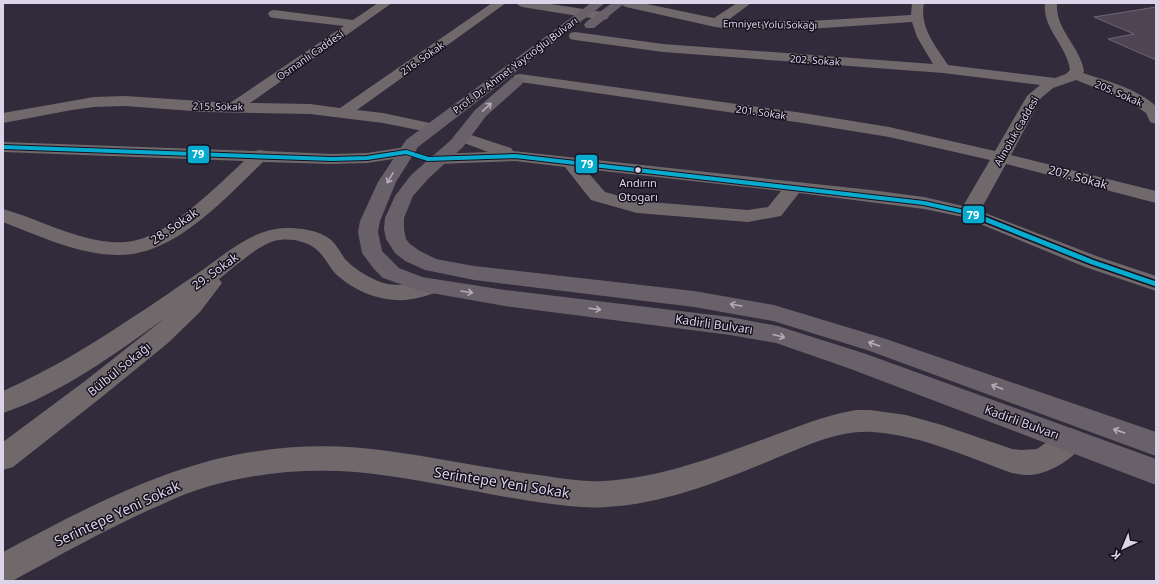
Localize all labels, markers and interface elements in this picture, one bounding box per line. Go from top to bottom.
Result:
street label: Prof. Dr. Ahmet Yaycıoğlu Bulvarı [450,13,580,117]
street label: Emniyet Yolu Sokağı [723,16,817,32]
street label: Osmanlı Caddesi [274,27,346,83]
street label: 216. Sokak [397,37,447,78]
street label: 202. Sokak [789,51,841,69]
street label: 205. Sokak [1093,77,1145,110]
street label: Alınoluk Caddesi [991,94,1041,168]
street label: 215. Sokak [193,99,244,113]
one-way arrow [482,102,492,112]
street label: 201. Sokak [735,102,788,123]
line badge: 79 [187,145,210,164]
text: 79 [192,146,204,161]
line badge: 79 [575,154,598,174]
text: 79 [581,156,593,171]
street label: 207. Sokak [1047,161,1110,193]
marker: Andırın Otogarı [633,165,643,175]
one-way arrow [385,172,393,184]
place label: Andırın Otogarı [618,175,658,204]
street label: 28. Sokak [147,204,201,248]
line badge: 79 [962,205,985,224]
text: 79 [967,207,979,222]
street label: 29. Sokak [188,248,242,294]
one-way arrow [460,288,473,296]
one-way arrow [730,301,743,309]
one-way arrow [588,305,601,313]
street label: Kadirli Bulvarı [674,310,754,338]
one-way arrow [773,333,786,340]
street label: Bülbül Sokağı [84,338,154,400]
one-way arrow [868,340,881,347]
one-way arrow [991,383,1003,391]
street label: Kadirli Bulvarı [982,401,1062,443]
one-way arrow [1113,427,1126,434]
street label: Serintepe Yeni Sokak [433,462,572,502]
street label: Serintepe Yeni Sokak [51,475,183,550]
north arrow [1103,528,1143,568]
text: K [1107,547,1124,563]

